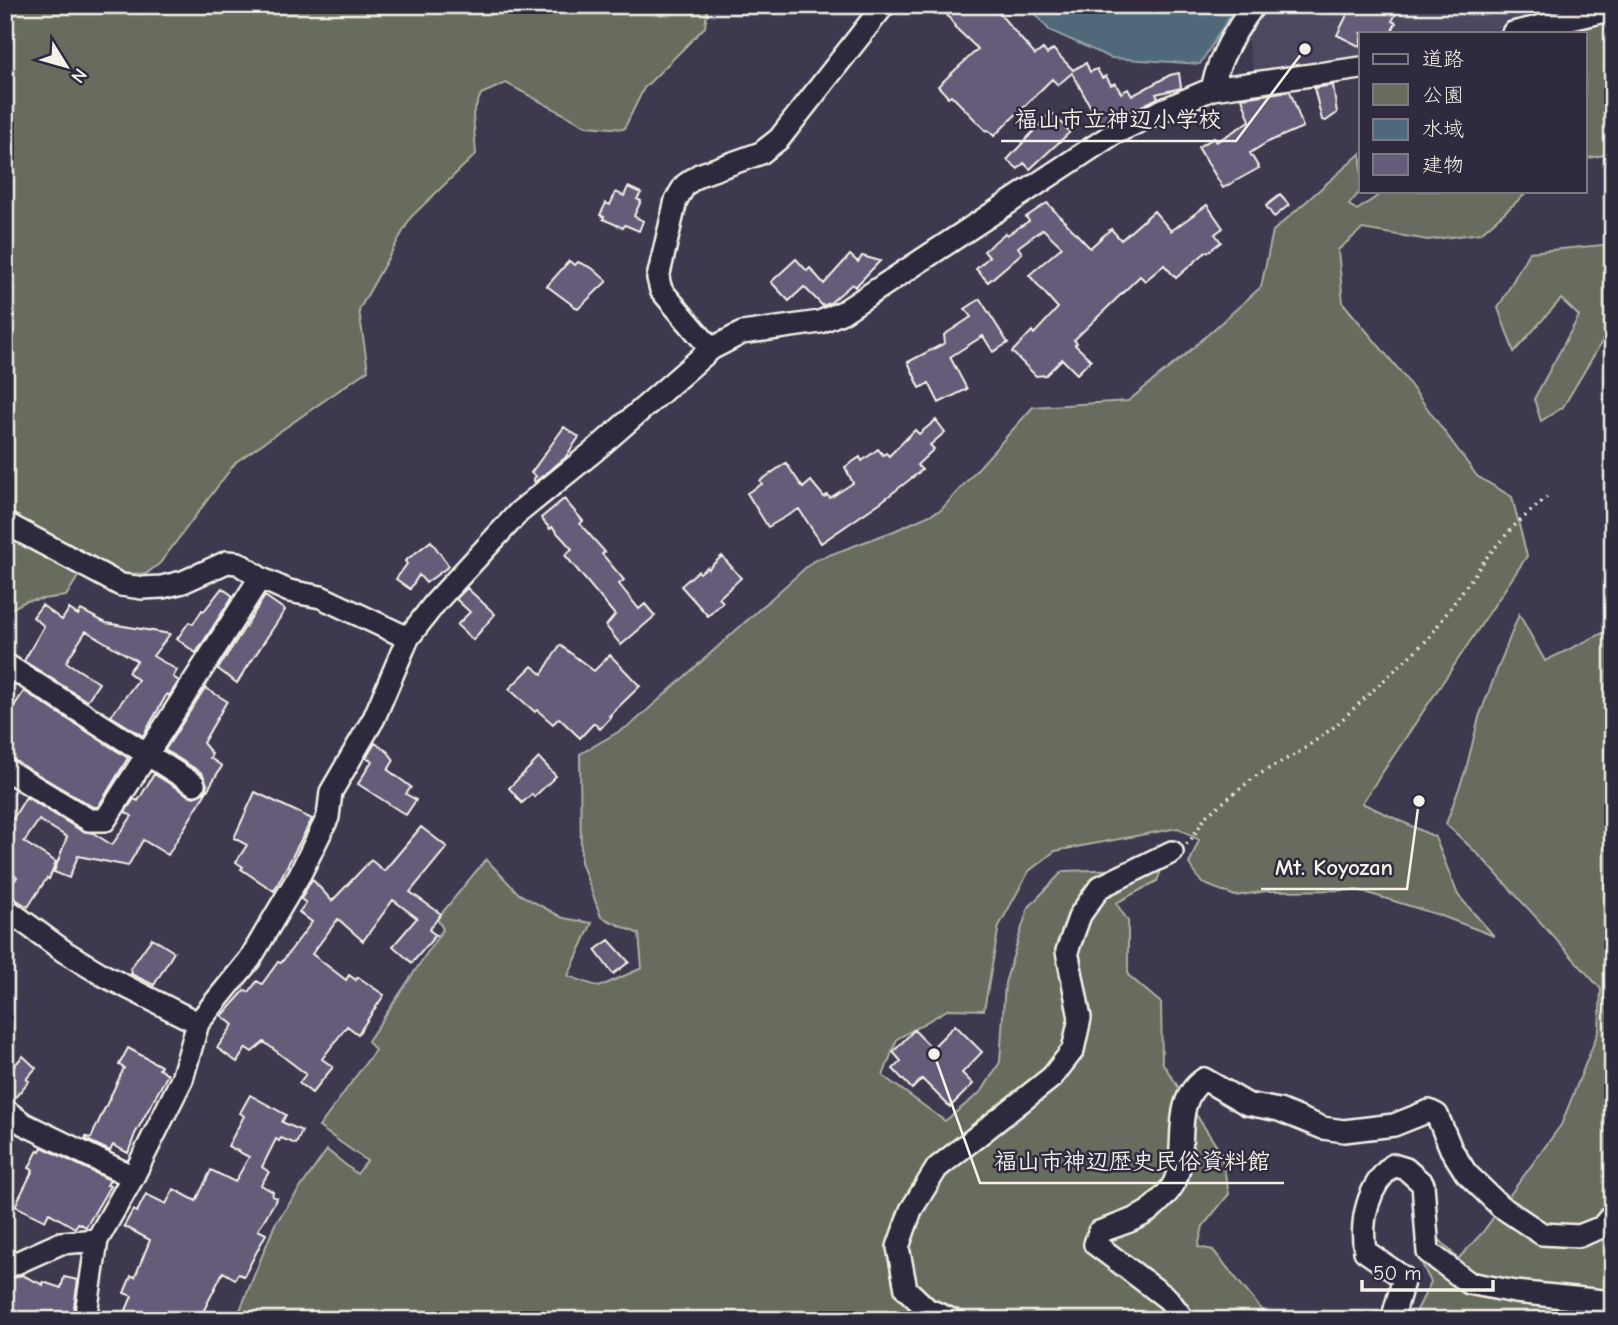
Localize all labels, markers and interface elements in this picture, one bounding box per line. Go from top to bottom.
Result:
north arrow [32,32,102,102]
legend [1359,32,1586,192]
text: 道路 [1422,47,1464,71]
text: N [66,64,91,87]
text: 公園 [1422,83,1464,107]
callout: 福山市立神辺小学校 [1001,97,1236,141]
text: 福山市立神辺小学校 [1015,106,1222,133]
text: 水域 [1422,117,1464,141]
text: 建物 [1422,153,1464,177]
callout: Mt. Koyozan [1261,845,1407,889]
text: Mt. Koyozan [1275,854,1393,881]
callout: 福山市神辺歴史民俗資料館 [980,1139,1284,1183]
text: 福山市神辺歴史民俗資料館 [994,1148,1270,1175]
scale bar [1362,1248,1494,1292]
text: 50 m [1373,1261,1422,1285]

